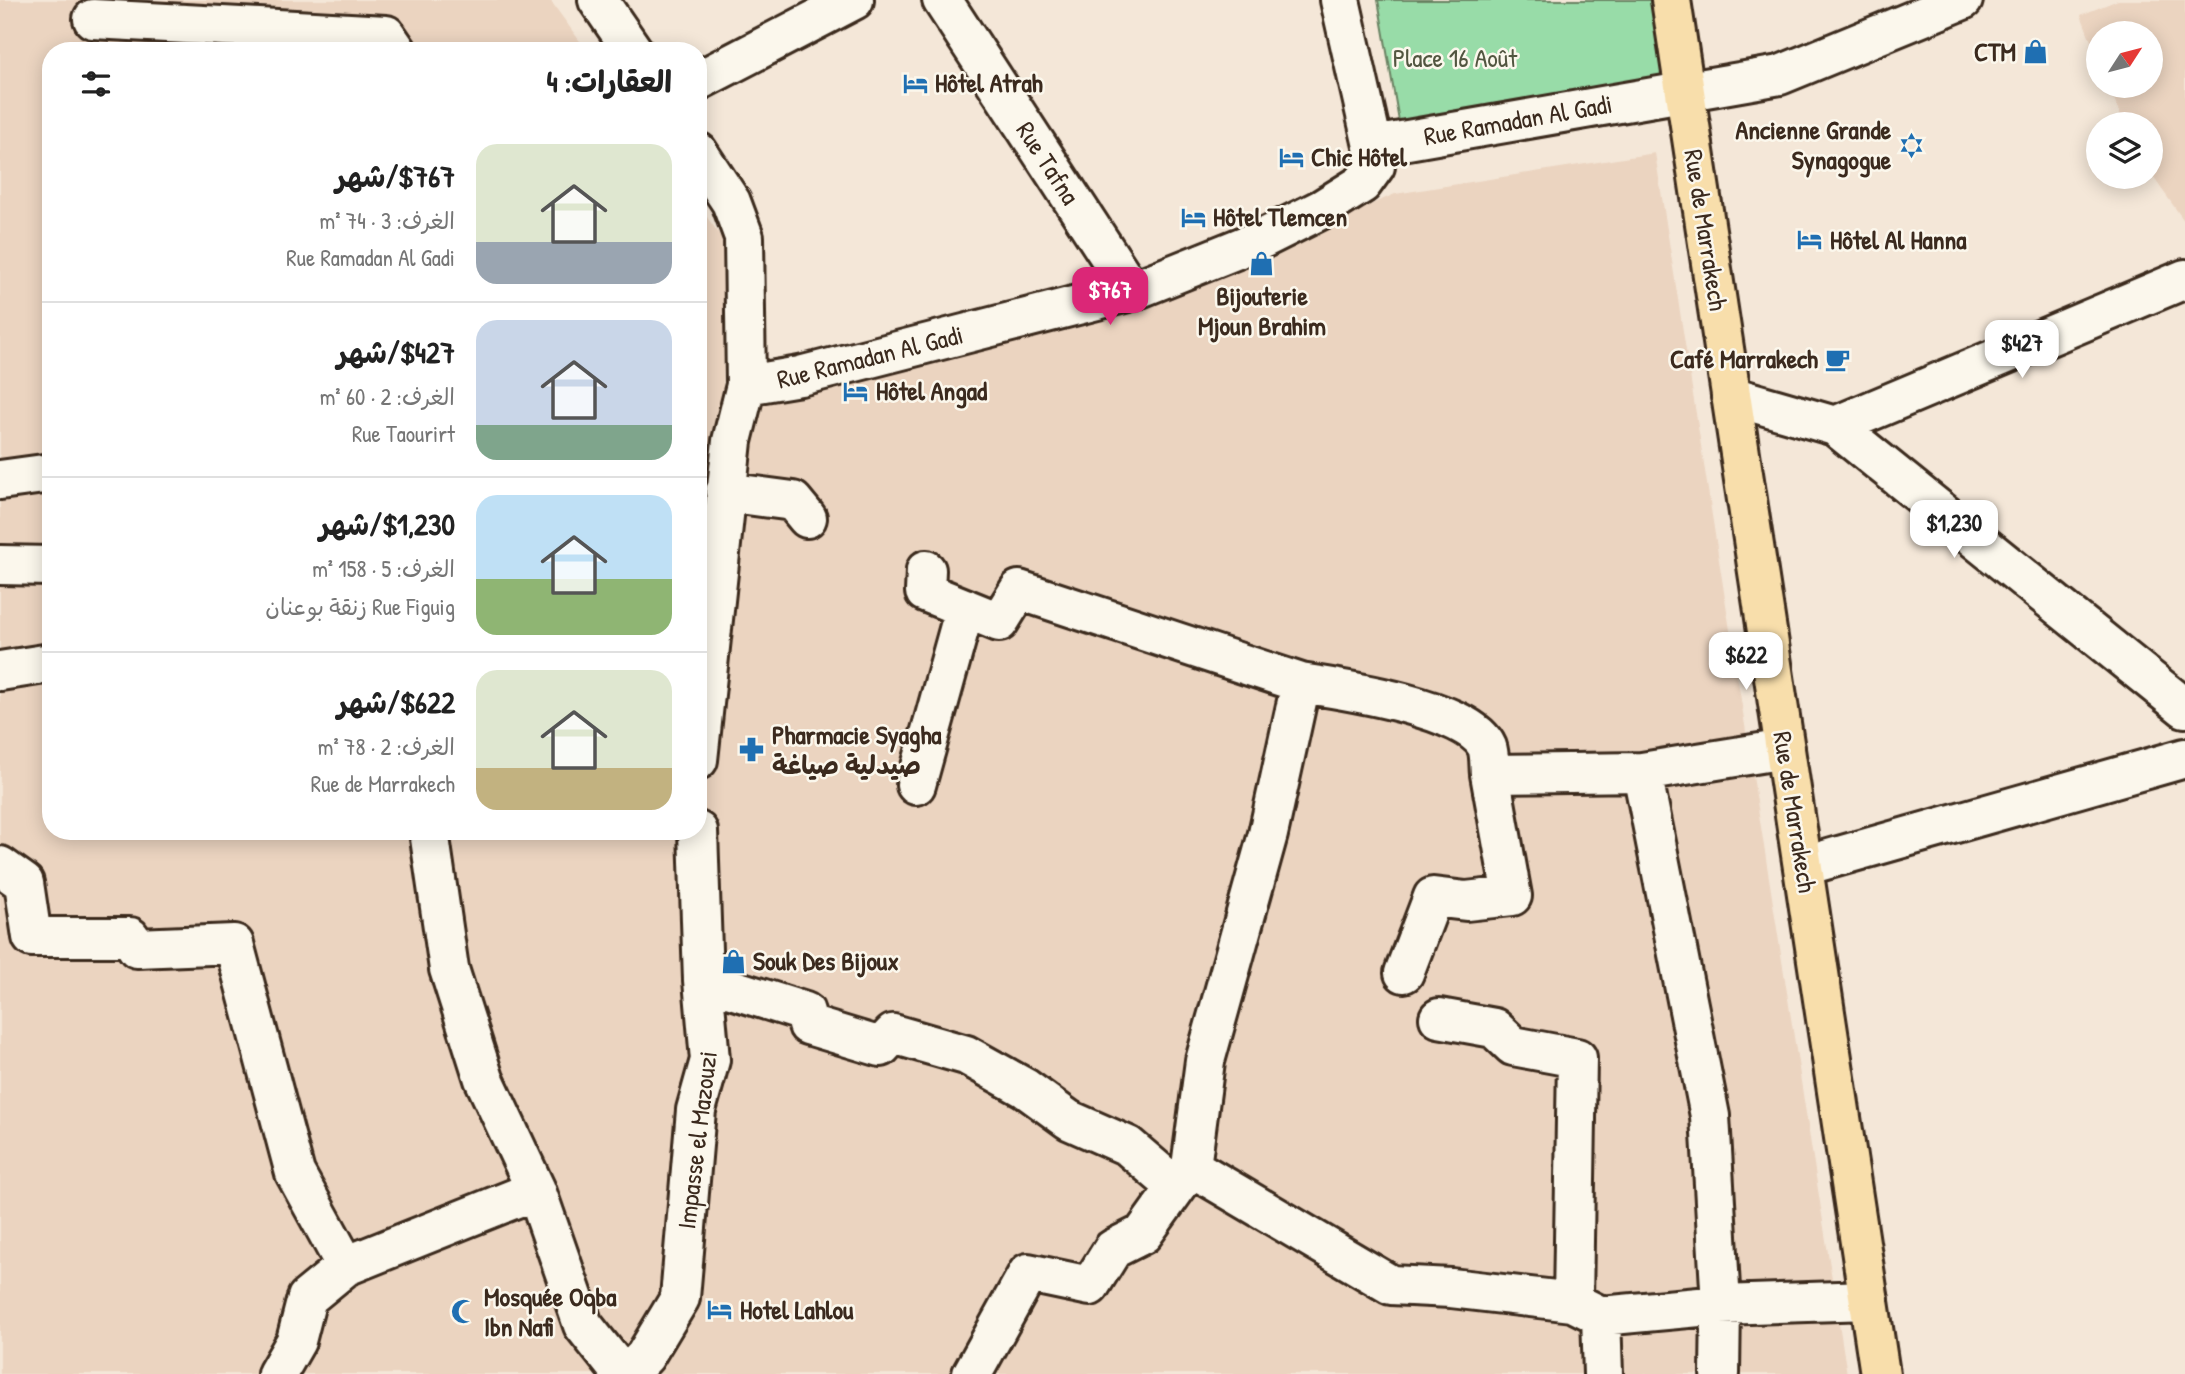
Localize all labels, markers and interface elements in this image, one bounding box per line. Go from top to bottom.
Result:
north arrow [2086,21,2163,98]
map controls [2086,21,2163,189]
place label: CTM [1974,34,2016,69]
shop icon: CTM [2022,38,2050,66]
park label: Place 16 Août [1393,40,1518,75]
text: العقارات: 4 [546,61,672,101]
icon: filters [77,65,115,103]
place label: Hôtel Atrah [935,65,1043,100]
hotel icon: Hôtel Atrah [901,69,929,97]
street label: Rue Ramadan Al Gadi [1421,86,1615,153]
place label: Ancienne Grande Synagogue [1736,112,1892,178]
button: layers [2086,112,2163,189]
street label: Rue Tafna [1009,115,1088,211]
synagogue icon: Ancienne Grande Synagogue [1897,131,1925,159]
place label: Chic Hôtel [1311,139,1408,174]
hotel icon: Chic Hôtel [1277,143,1305,171]
street label: Rue de Marrakech [1676,147,1737,313]
text: $767/شهر [336,156,455,196]
icon: home [532,172,616,256]
place label: Hôtel Tlemcen [1213,199,1347,234]
hotel icon: Hôtel Tlemcen [1179,203,1207,231]
text: الغرف: 3 · 74 m² [320,205,455,236]
place label: Hôtel Al Hanna [1830,222,1967,257]
hotel icon: Hôtel Al Hanna [1796,226,1824,254]
text: Rue Ramadan Al Gadi [286,242,455,273]
shop icon: Bijouterie Mjoun Brahim [1248,250,1276,278]
pin: $767 [1069,268,1151,327]
text: $767 [1088,274,1132,305]
place label: Bijouterie Mjoun Brahim [1198,278,1326,343]
street label: Rue Ramadan Al Gadi [773,316,967,397]
pin: $427 [1981,320,2063,380]
text: $427 [2001,327,2043,358]
text: $427/شهر [337,332,455,372]
place label: Café Marrakech [1670,341,1818,376]
cafe icon: Café Marrakech [1824,345,1852,373]
icon: home [532,348,616,432]
place label: Hôtel Angad [876,373,988,409]
hotel icon: Hôtel Angad [842,377,870,405]
text: الغرف: 2 · 60 m² [320,381,455,412]
text: Rue Taourirt [352,418,455,449]
pin: $1,230 [1897,500,2011,560]
text: $1,230/شهر [319,504,455,544]
text: $1,230 [1926,507,1982,538]
icon: home [532,523,616,607]
text: الغرف: 5 · 158 m² [312,553,455,584]
text: Rue Figuig زنقة بوعنان [265,591,455,622]
pin: $622 [1705,632,1787,692]
text: $622 [1725,639,1767,670]
text: $622/شهر [337,682,455,722]
icon: home [532,698,616,782]
place label: Pharmacie Syagha صيدلية صياغة [772,717,942,782]
street label: Rue de Marrakech [1765,729,1826,895]
text: الغرف: 2 · 78 m² [318,731,455,762]
pharmacy icon: Pharmacie Syagha صيدلية صياغة [738,736,766,764]
text: Rue de Marrakech [311,768,455,799]
place label: Souk Des Bijoux [753,943,899,978]
shop icon: Souk Des Bijoux [719,947,747,975]
street label: Impasse el Mazouzi [668,1049,725,1231]
place label: Mosquée Oqba Ibn Nafi [484,1279,617,1344]
place label: Hotel Lahlou [740,1292,854,1327]
hotel icon: Hotel Lahlou [706,1296,734,1324]
mosque icon: Mosquée Oqba Ibn Nafi [450,1298,478,1326]

